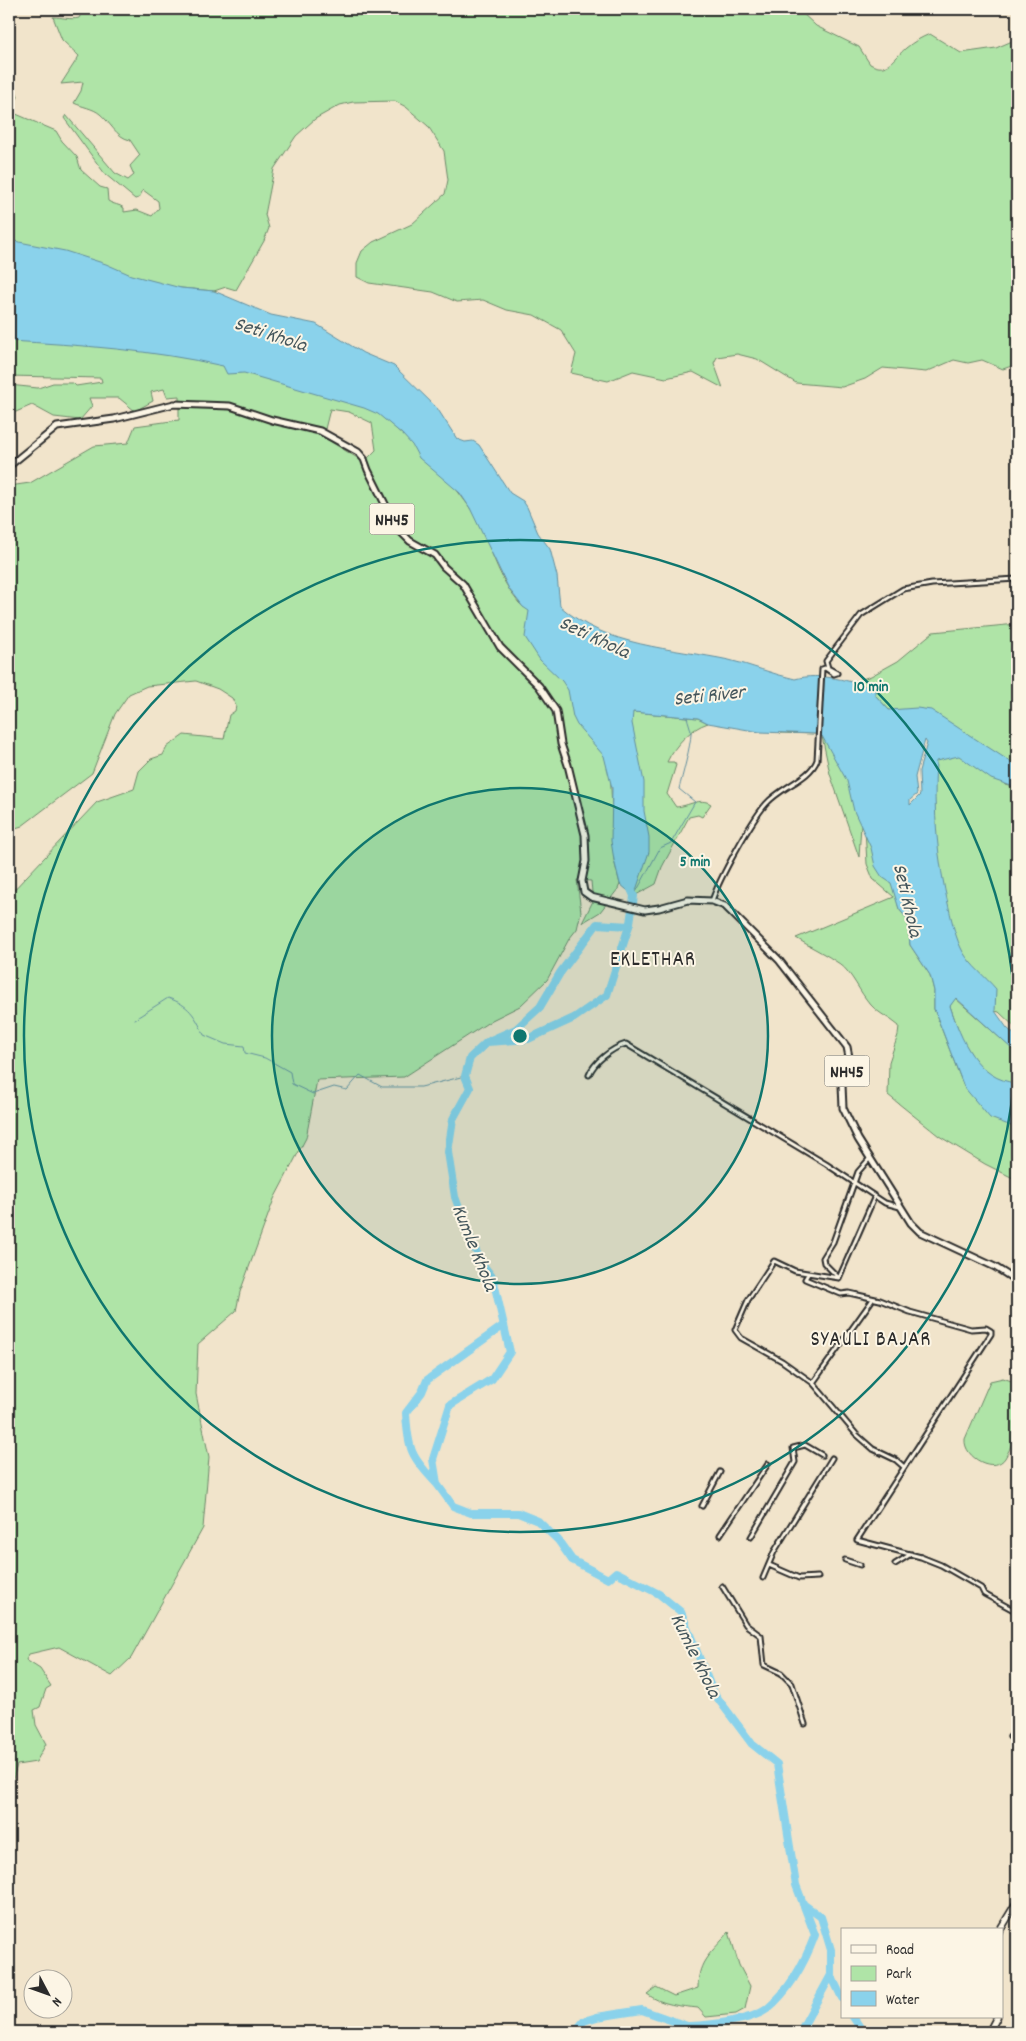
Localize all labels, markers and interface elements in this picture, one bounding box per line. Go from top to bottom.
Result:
water label: Seti Khola [230,311,311,361]
road number: NH45 [370,504,414,534]
water label: Seti Khola [554,610,635,668]
text: 10 min [854,677,888,699]
water label: Seti River [672,679,749,715]
text: 5 min [680,852,710,874]
water label: Seti Khola [884,861,928,942]
district label: EKLETHAR [610,946,696,976]
centre of rings [511,1027,529,1045]
road number: NH45 [824,1056,870,1086]
water label: Kumle Khola [443,1201,504,1297]
district label: SYAULI BAJAR [810,1326,932,1356]
water label: Kumle Khola [662,1609,728,1705]
legend [841,1928,1004,2018]
text: Road [886,1940,914,1962]
text: Park [886,1964,912,1986]
north arrow [22,1968,72,2018]
text: Water [886,1990,920,2012]
text: N [46,1992,66,2010]

